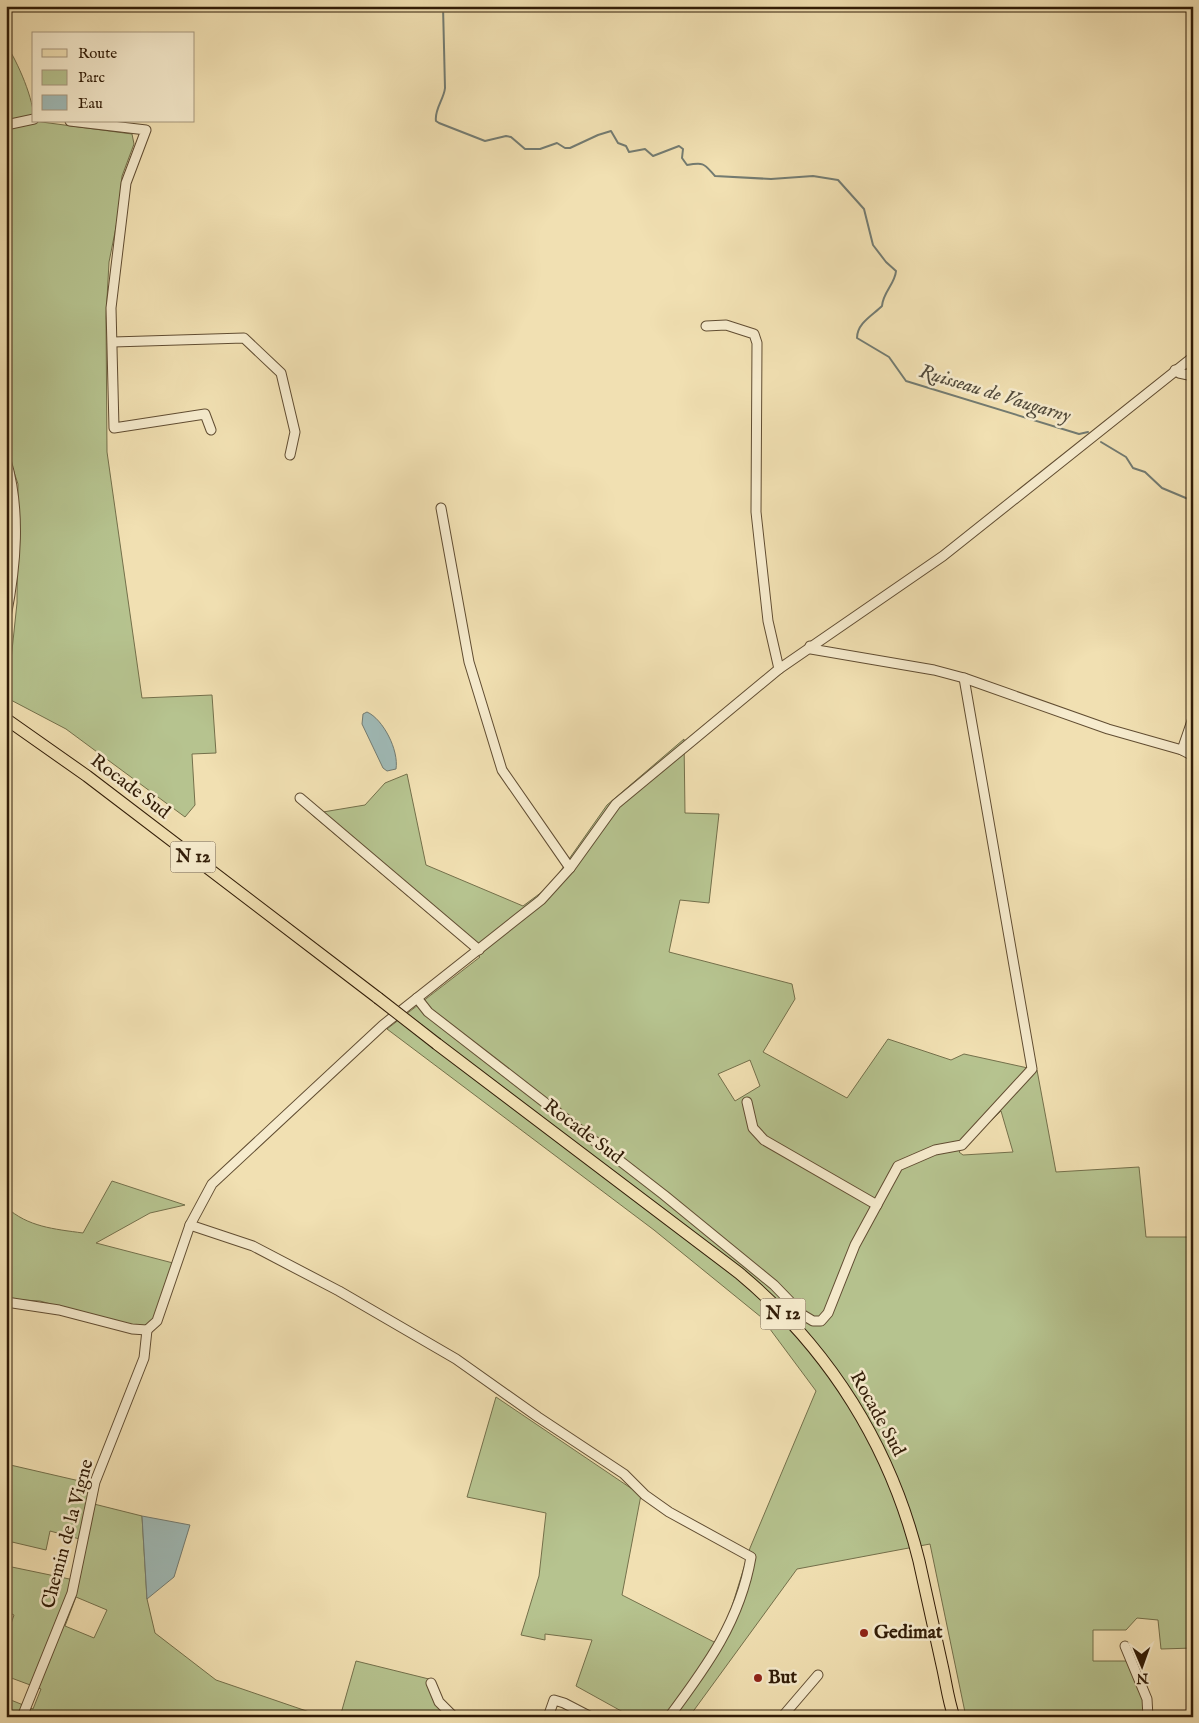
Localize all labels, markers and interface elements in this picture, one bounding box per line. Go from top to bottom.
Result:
legend [32,32,195,122]
text: Route [78,44,117,63]
text: Parc [78,68,105,87]
text: Eau [78,94,103,113]
water label: Ruisseau de Vaugarny [916,359,1074,430]
street label: Rocade Sud [85,749,175,825]
road number: N 12 [170,842,216,872]
street label: Rocade Sud [538,1094,628,1170]
road number: N 12 [760,1298,806,1330]
street label: Rocade Sud [844,1367,911,1462]
street label: Chemin de la Vigne [37,1456,100,1611]
place label: Gedimat [874,1621,943,1645]
marker: Gedimat [858,1627,870,1639]
north arrow [1116,1640,1166,1690]
place label: But [768,1666,797,1690]
text: N [1136,1669,1150,1687]
marker: But [752,1672,764,1684]

